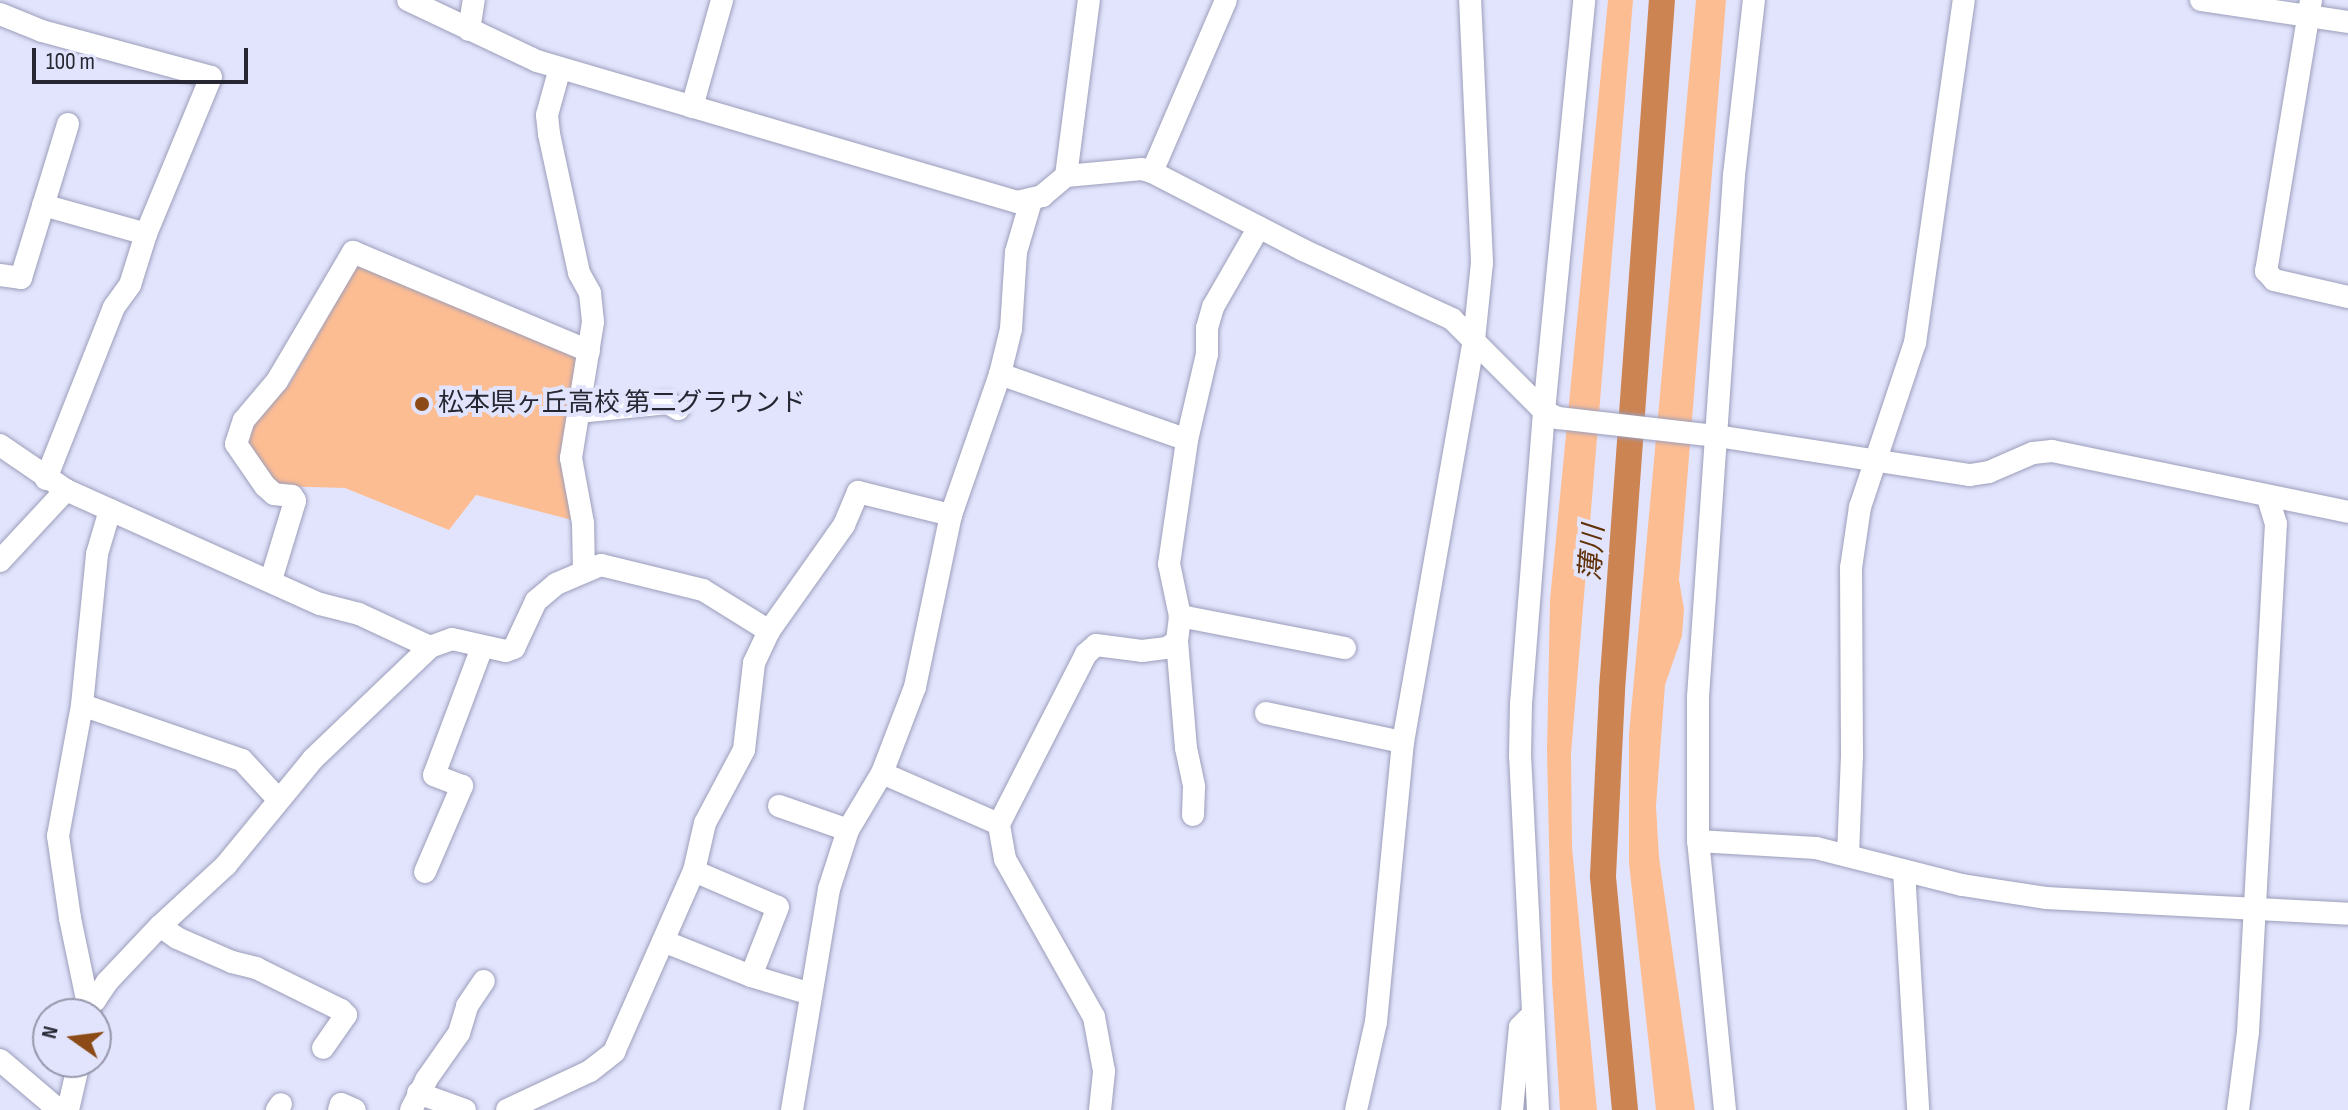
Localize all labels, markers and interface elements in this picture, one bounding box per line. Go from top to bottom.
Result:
scale bar [36,32,252,82]
text: 100 m [46,47,95,76]
place label: 松本県ヶ丘高校 第二グラウンド [438,388,806,420]
marker: 松本県ヶ丘高校 第二グラウンド [413,395,431,413]
water label: 薄川 [1574,524,1612,582]
north arrow [32,998,112,1078]
text: N [36,1024,65,1042]

